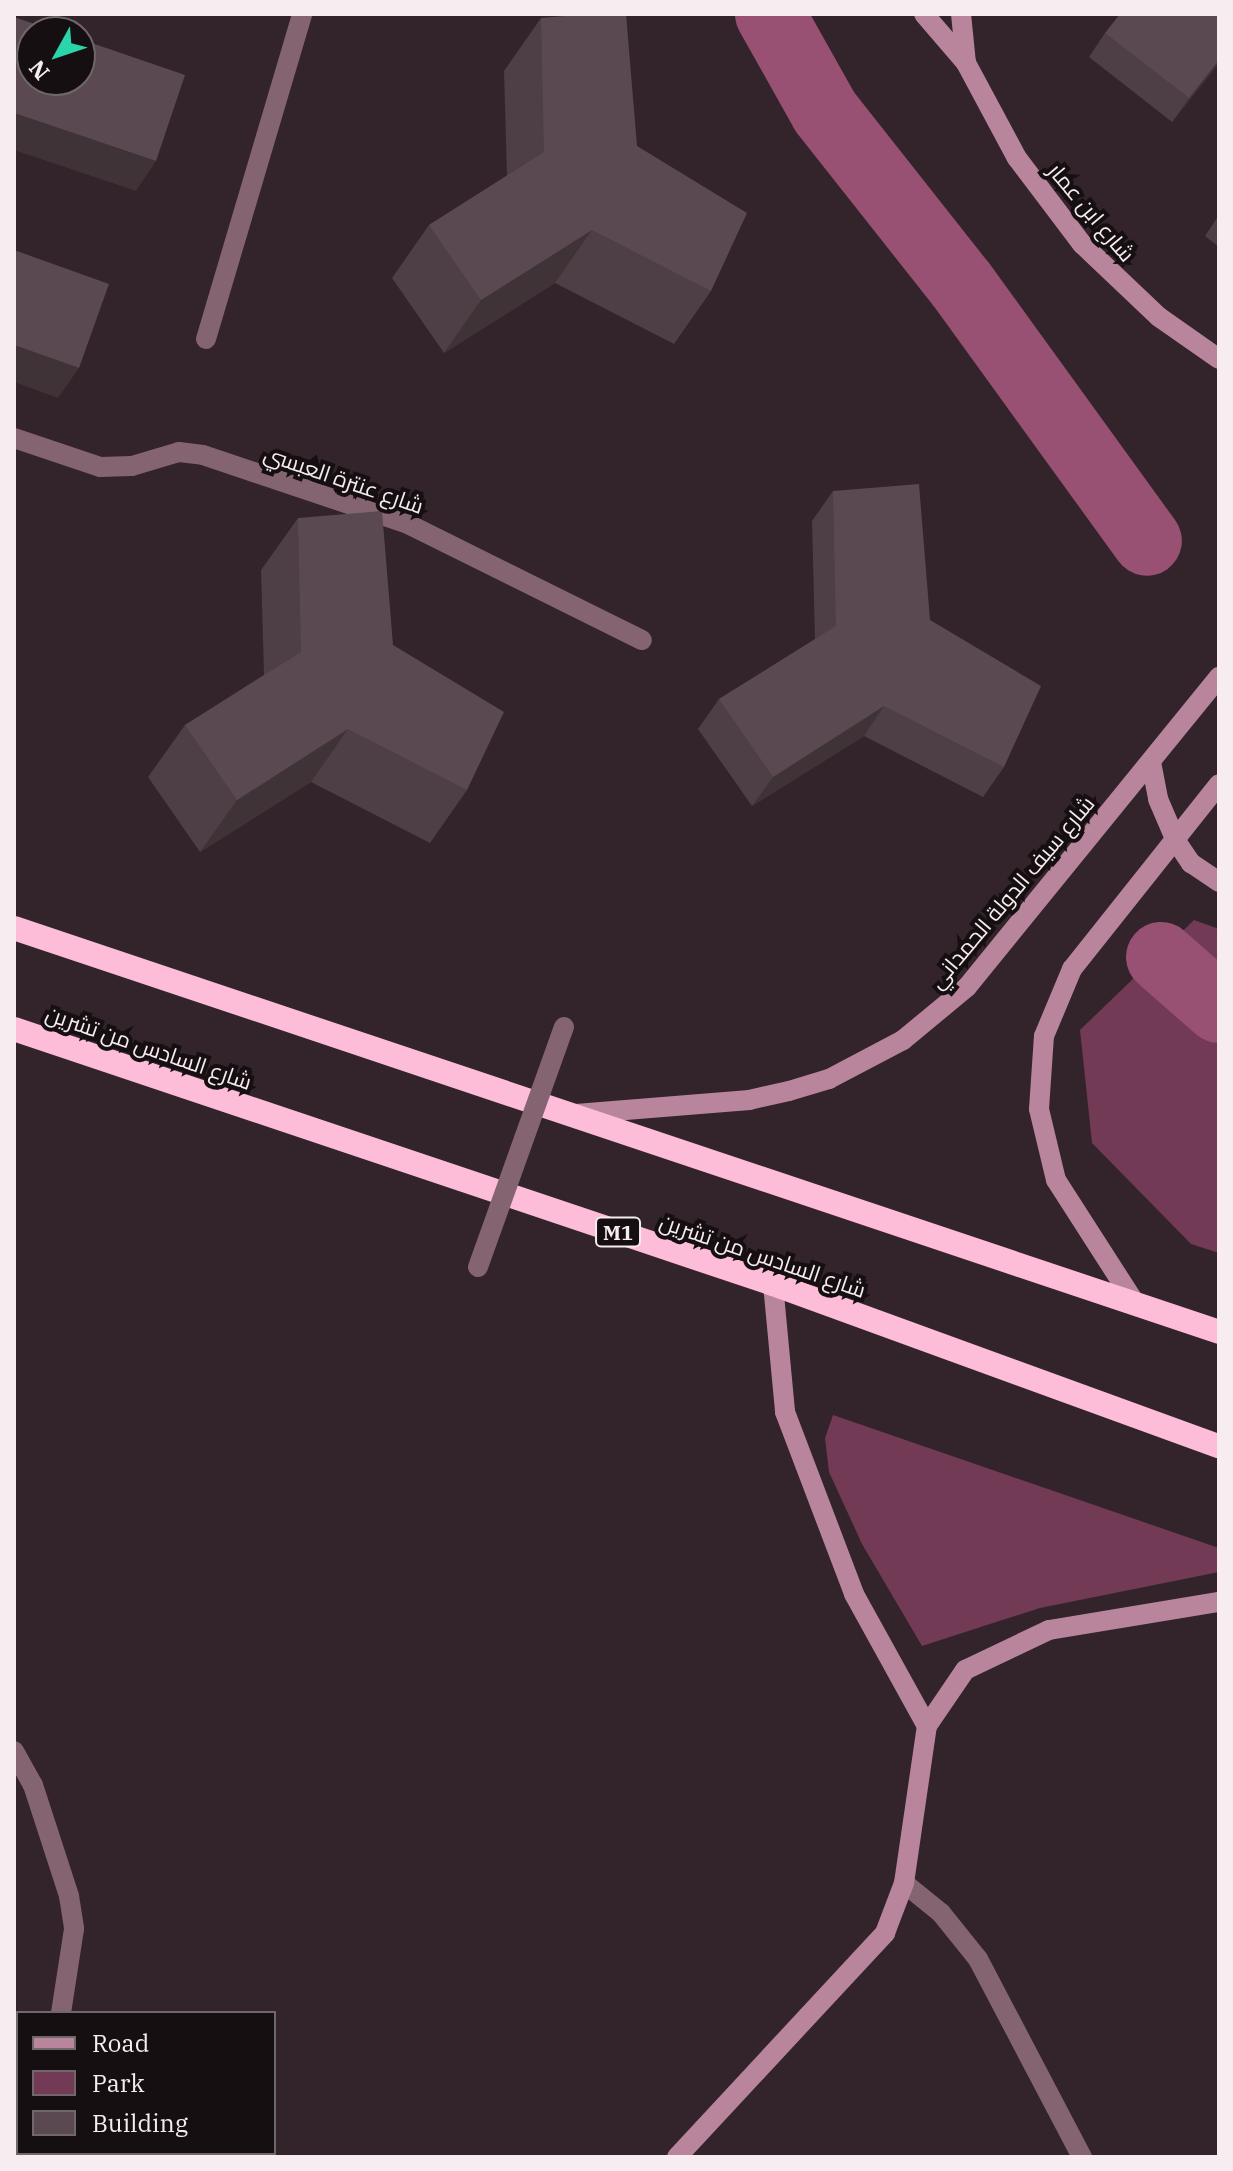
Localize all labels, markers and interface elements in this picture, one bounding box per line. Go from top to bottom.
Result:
north arrow [16,16,96,96]
text: N [22,54,55,86]
street label: شارع ابن عمار [1043,157,1141,267]
street label: شارع عنترة العبسي [261,439,427,519]
street label: شارع سيف الدولة الحمداني [923,790,1099,994]
street label: شارع السادس من تشرين [43,999,255,1095]
street label: شارع السادس من تشرين [657,1207,869,1303]
road number: M1 [594,1216,642,1248]
legend [16,2011,276,2155]
text: Road [92,2027,149,2059]
text: Park [92,2067,144,2099]
text: Building [92,2107,188,2139]

